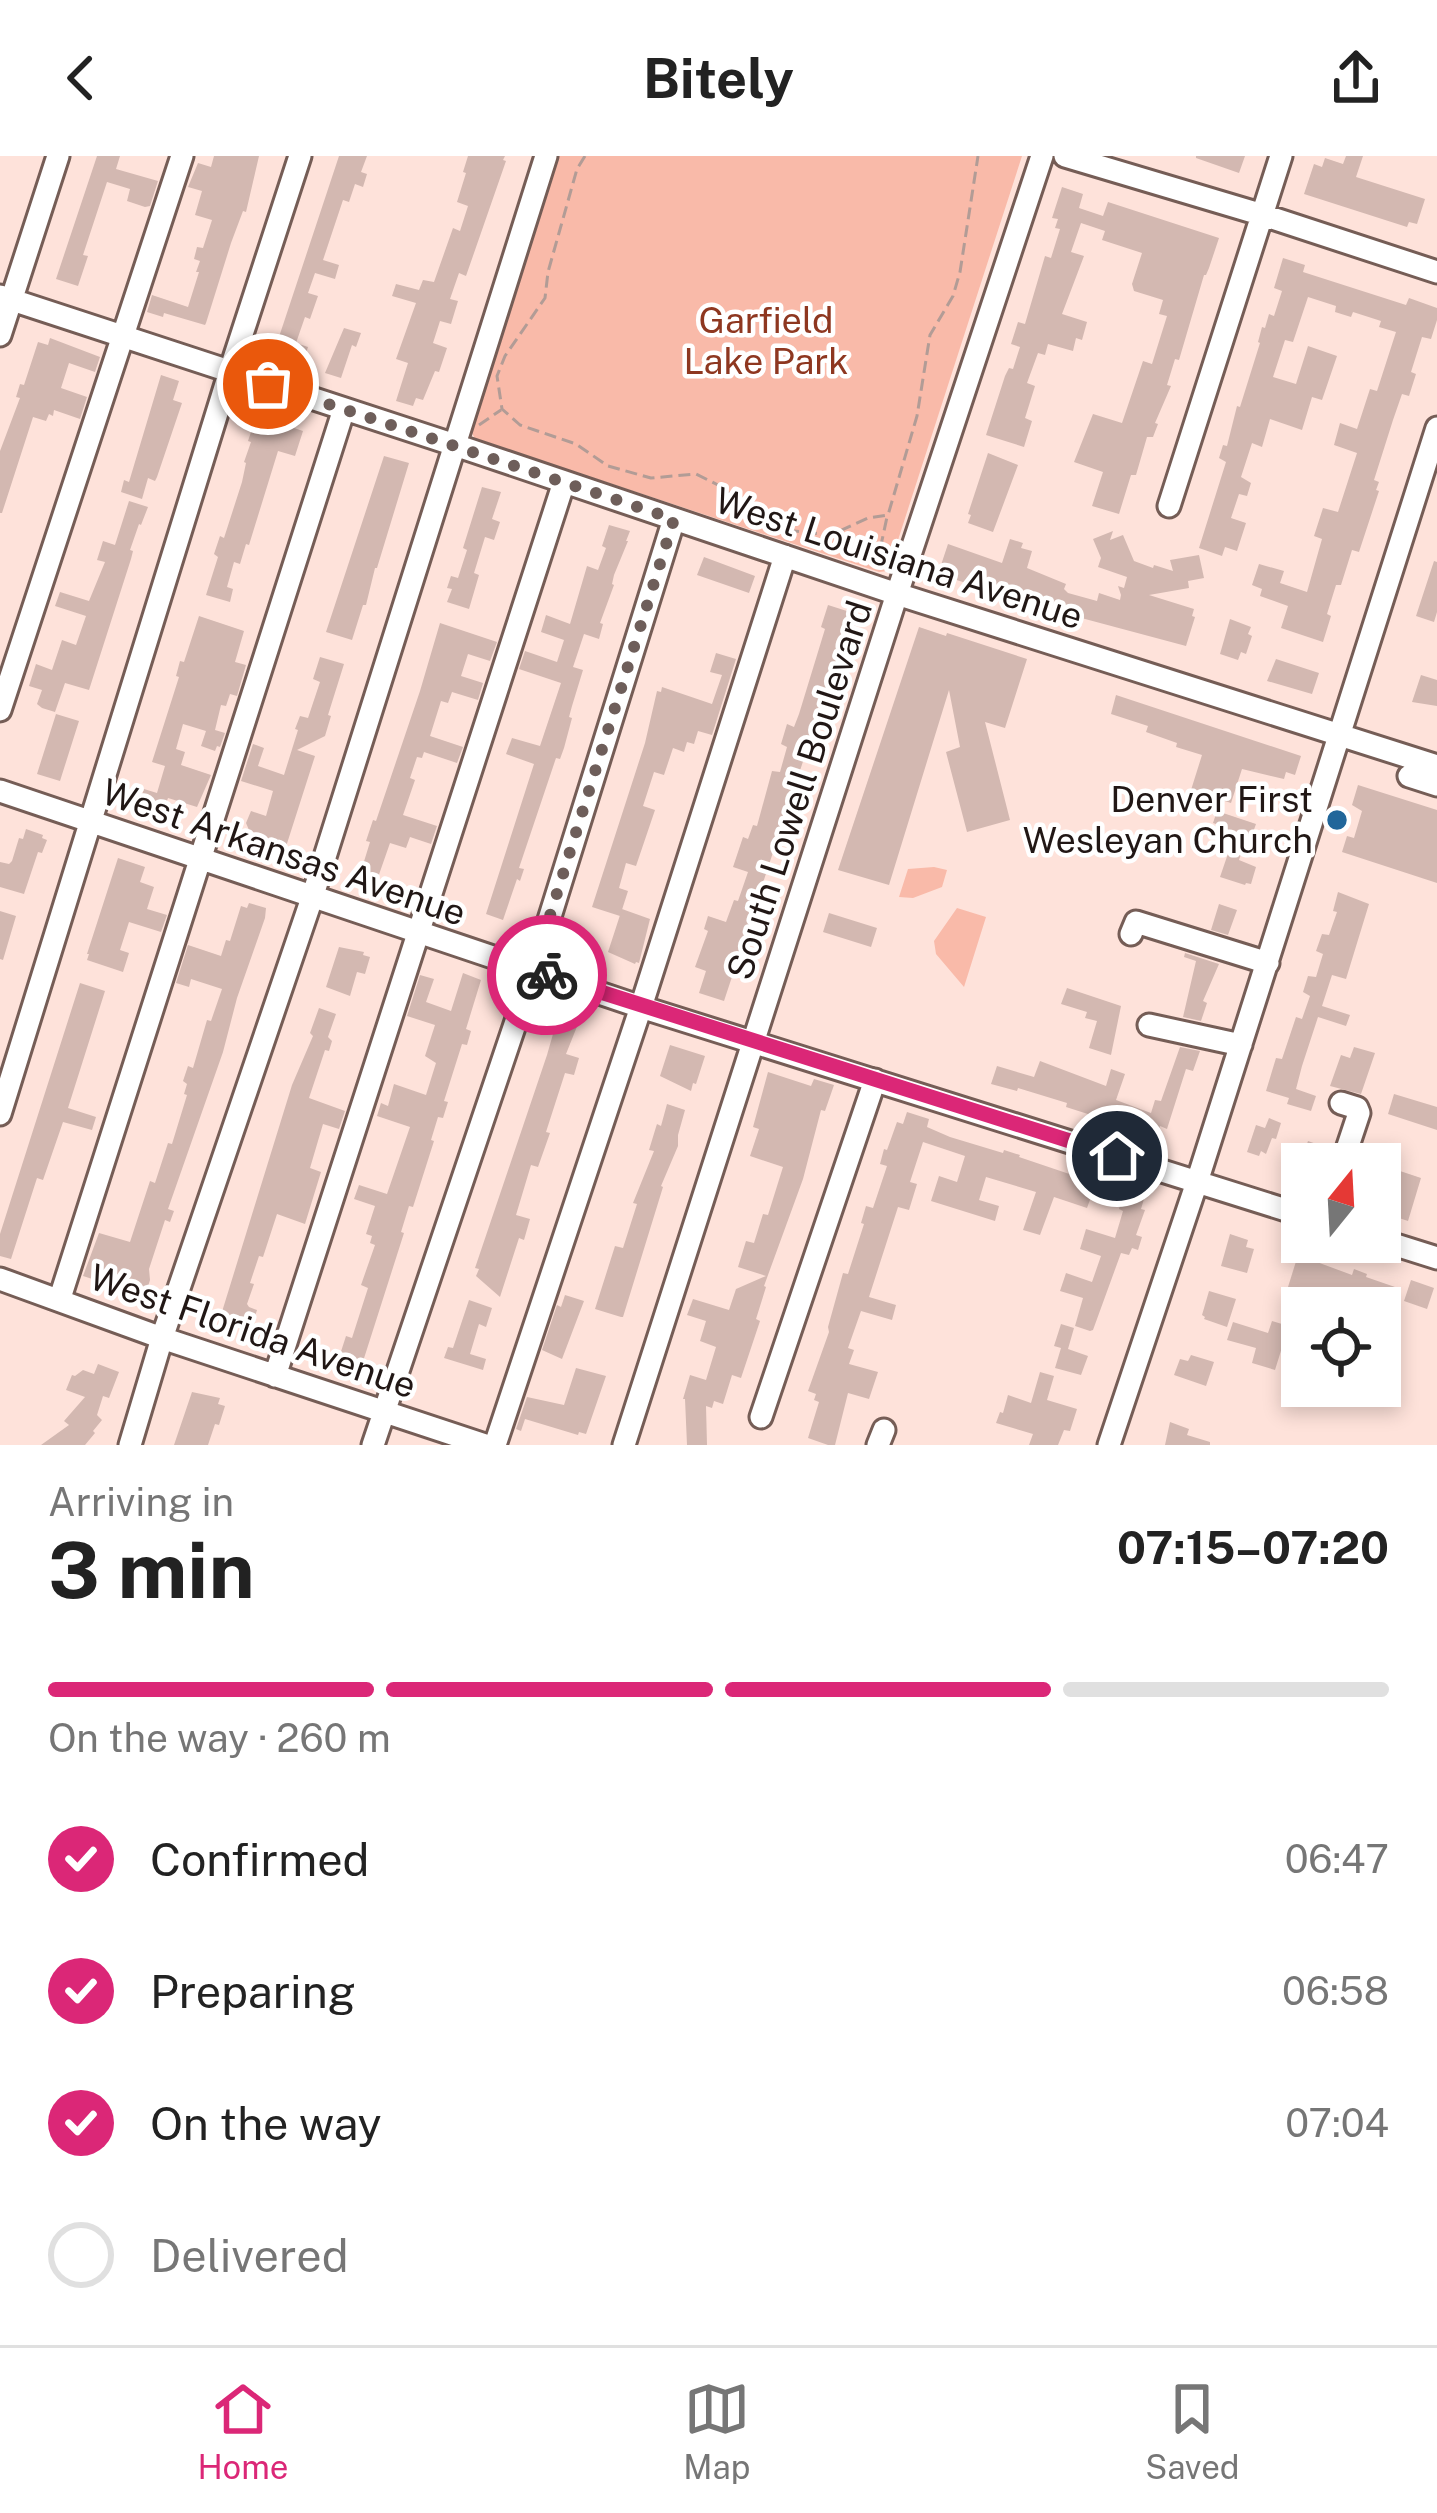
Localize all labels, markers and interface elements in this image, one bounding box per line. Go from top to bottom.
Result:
icon: back [48,45,114,111]
icon: share [1323,45,1389,111]
text: Bitely [643,47,794,110]
park label: Garfield Lake Park [683,299,849,382]
pin [217,333,319,435]
icon: bag [235,351,301,417]
street label: West Louisiana Avenue [710,479,1088,637]
street label: South Lowell Boulevard [718,595,880,985]
street label: West Arkansas Avenue [97,770,471,934]
place label: Denver First Wesleyan Church [1023,778,1313,861]
marker: Denver First Wesleyan Church [1324,807,1350,833]
courier [487,915,607,1035]
icon: bike [514,942,580,1008]
pin [1066,1105,1168,1207]
icon: home [1084,1123,1150,1189]
north arrow [1281,1143,1401,1263]
map controls [1281,1143,1401,1407]
street label: West Florida Avenue [84,1255,422,1407]
button: locate [1281,1287,1401,1407]
text: Arriving in [48,1479,234,1525]
text: 07:15–07:20 [1117,1521,1389,1574]
text: 3 min [48,1524,255,1616]
text: On the way · 260 m [48,1715,391,1761]
icon: check [48,1826,114,1892]
text: Confirmed [150,1833,369,1886]
text: 06:47 [1285,1836,1389,1882]
icon: check [48,1958,114,2024]
text: Preparing [150,1965,356,2018]
text: 06:58 [1282,1968,1389,2014]
icon: check [48,2090,114,2156]
text: On the way [150,2097,382,2150]
text: 07:04 [1285,2100,1389,2146]
text: Delivered [150,2229,349,2282]
tab: Home [197,2376,288,2486]
tab: Map [683,2376,750,2486]
tab: Saved [1145,2376,1240,2486]

